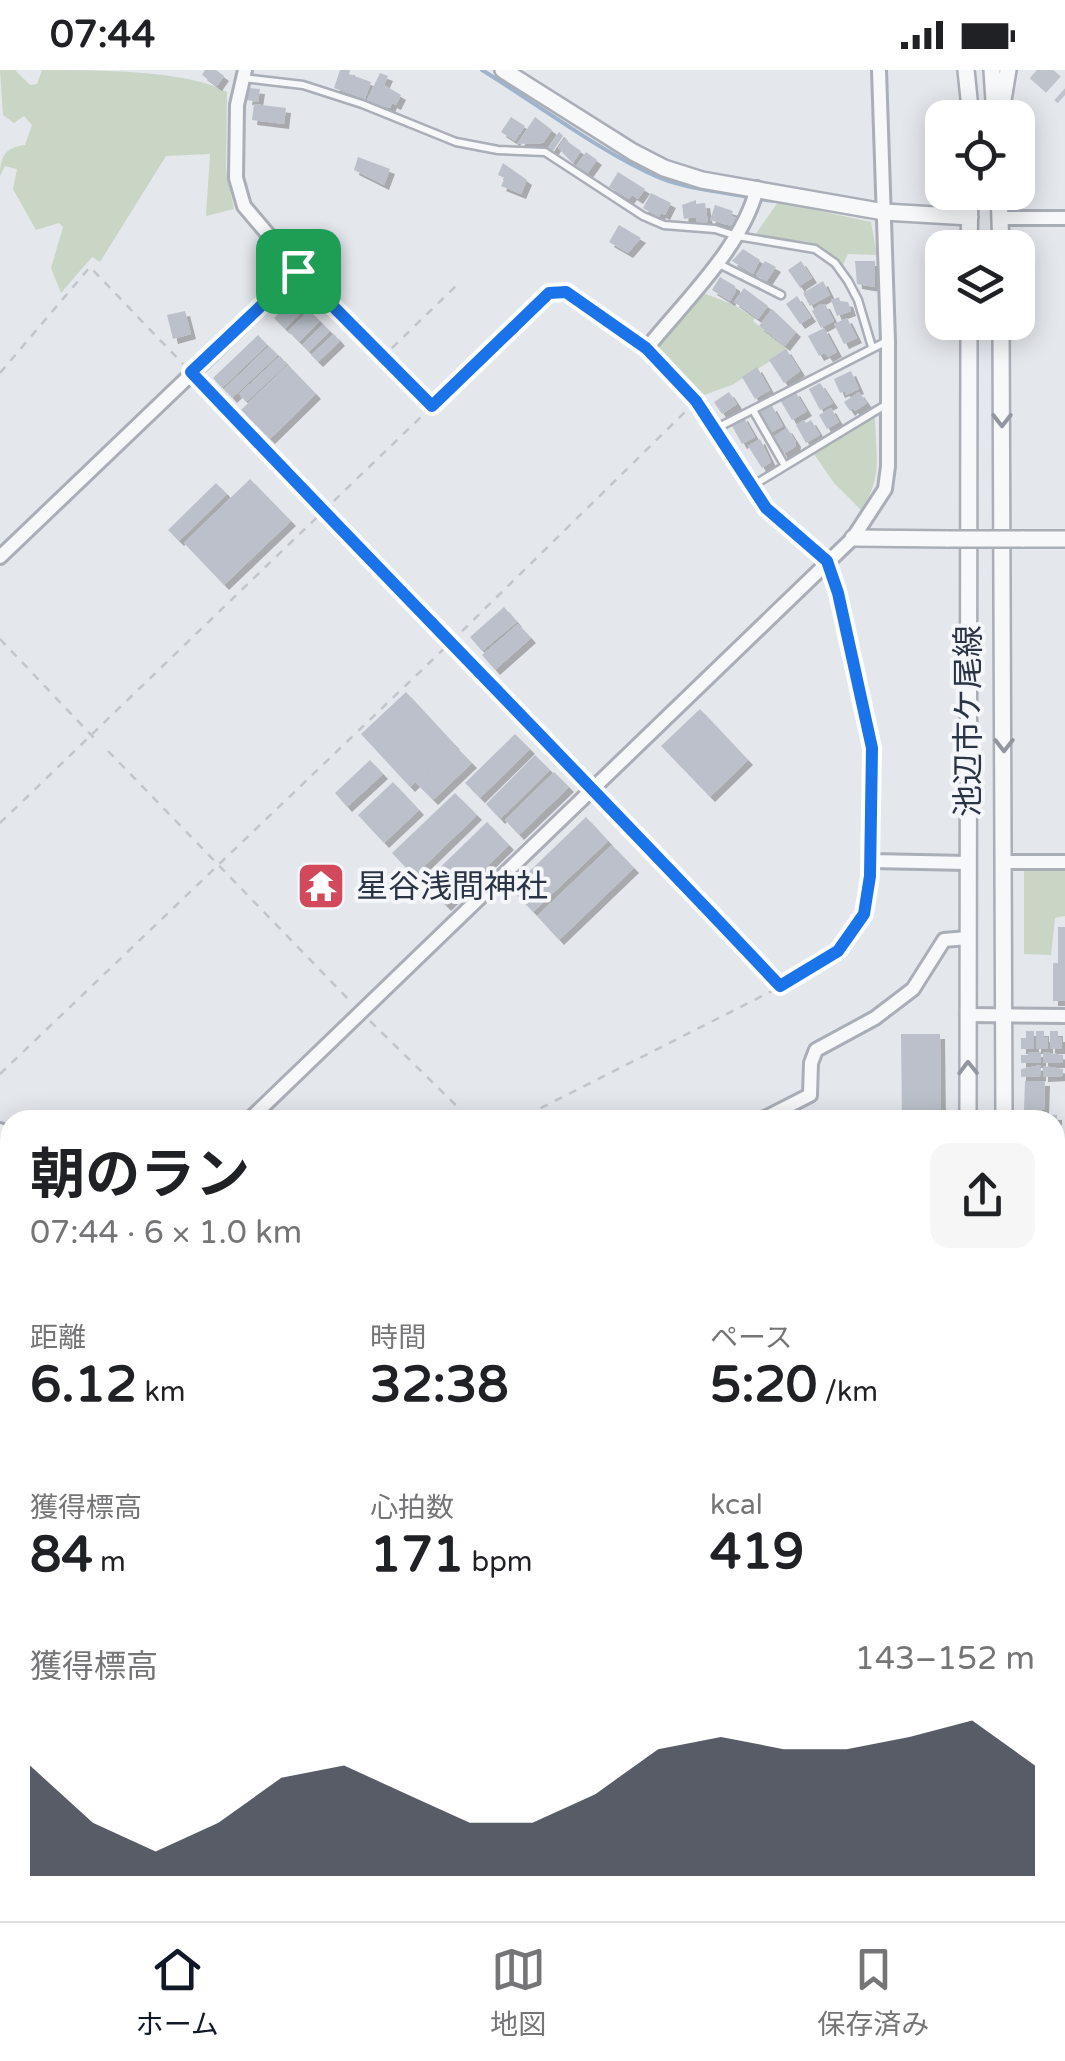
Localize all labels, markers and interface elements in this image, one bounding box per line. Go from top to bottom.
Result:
text: 07:44 [50,12,155,58]
map controls [925,100,1035,340]
button: locate [925,100,1035,210]
pin [256,229,341,314]
button: layers [925,230,1035,340]
icon: arrive [271,244,326,299]
one-way arrow [991,412,1013,428]
street label: 池辺市ケ尾線 [950,625,988,817]
one-way arrow [993,738,1015,753]
temple icon: 星谷浅間神社 [295,860,347,912]
place label: 星谷浅間神社 [356,868,548,906]
one-way arrow [957,1059,979,1074]
text: 朝のラン [30,1143,250,1209]
button: share [930,1143,1035,1248]
text: 07:44 · 6 × 1.0 km [30,1214,302,1252]
text: 距離 [30,1321,86,1355]
text: 時間 [370,1321,426,1355]
text: ペース [710,1321,793,1355]
text: 6.12 [30,1355,137,1415]
text: 32:38 [370,1355,509,1415]
text: 5:20 [710,1355,817,1415]
text: km [137,1375,185,1409]
text: /km [817,1375,878,1409]
text: kcal [710,1488,763,1522]
text: 獲得標高 [30,1491,142,1525]
text: 心拍数 [370,1491,454,1525]
text: 419 [710,1522,804,1582]
text: 84 [30,1525,93,1585]
text: 171 [370,1525,464,1585]
text: m [93,1545,126,1579]
text: bpm [464,1545,533,1579]
text: 143–152 m [855,1640,1035,1678]
text: 獲得標高 [30,1648,158,1686]
tab: ホーム [136,1942,219,2042]
tab: 地図 [490,1942,546,2042]
tab: 保存済み [817,1942,929,2042]

